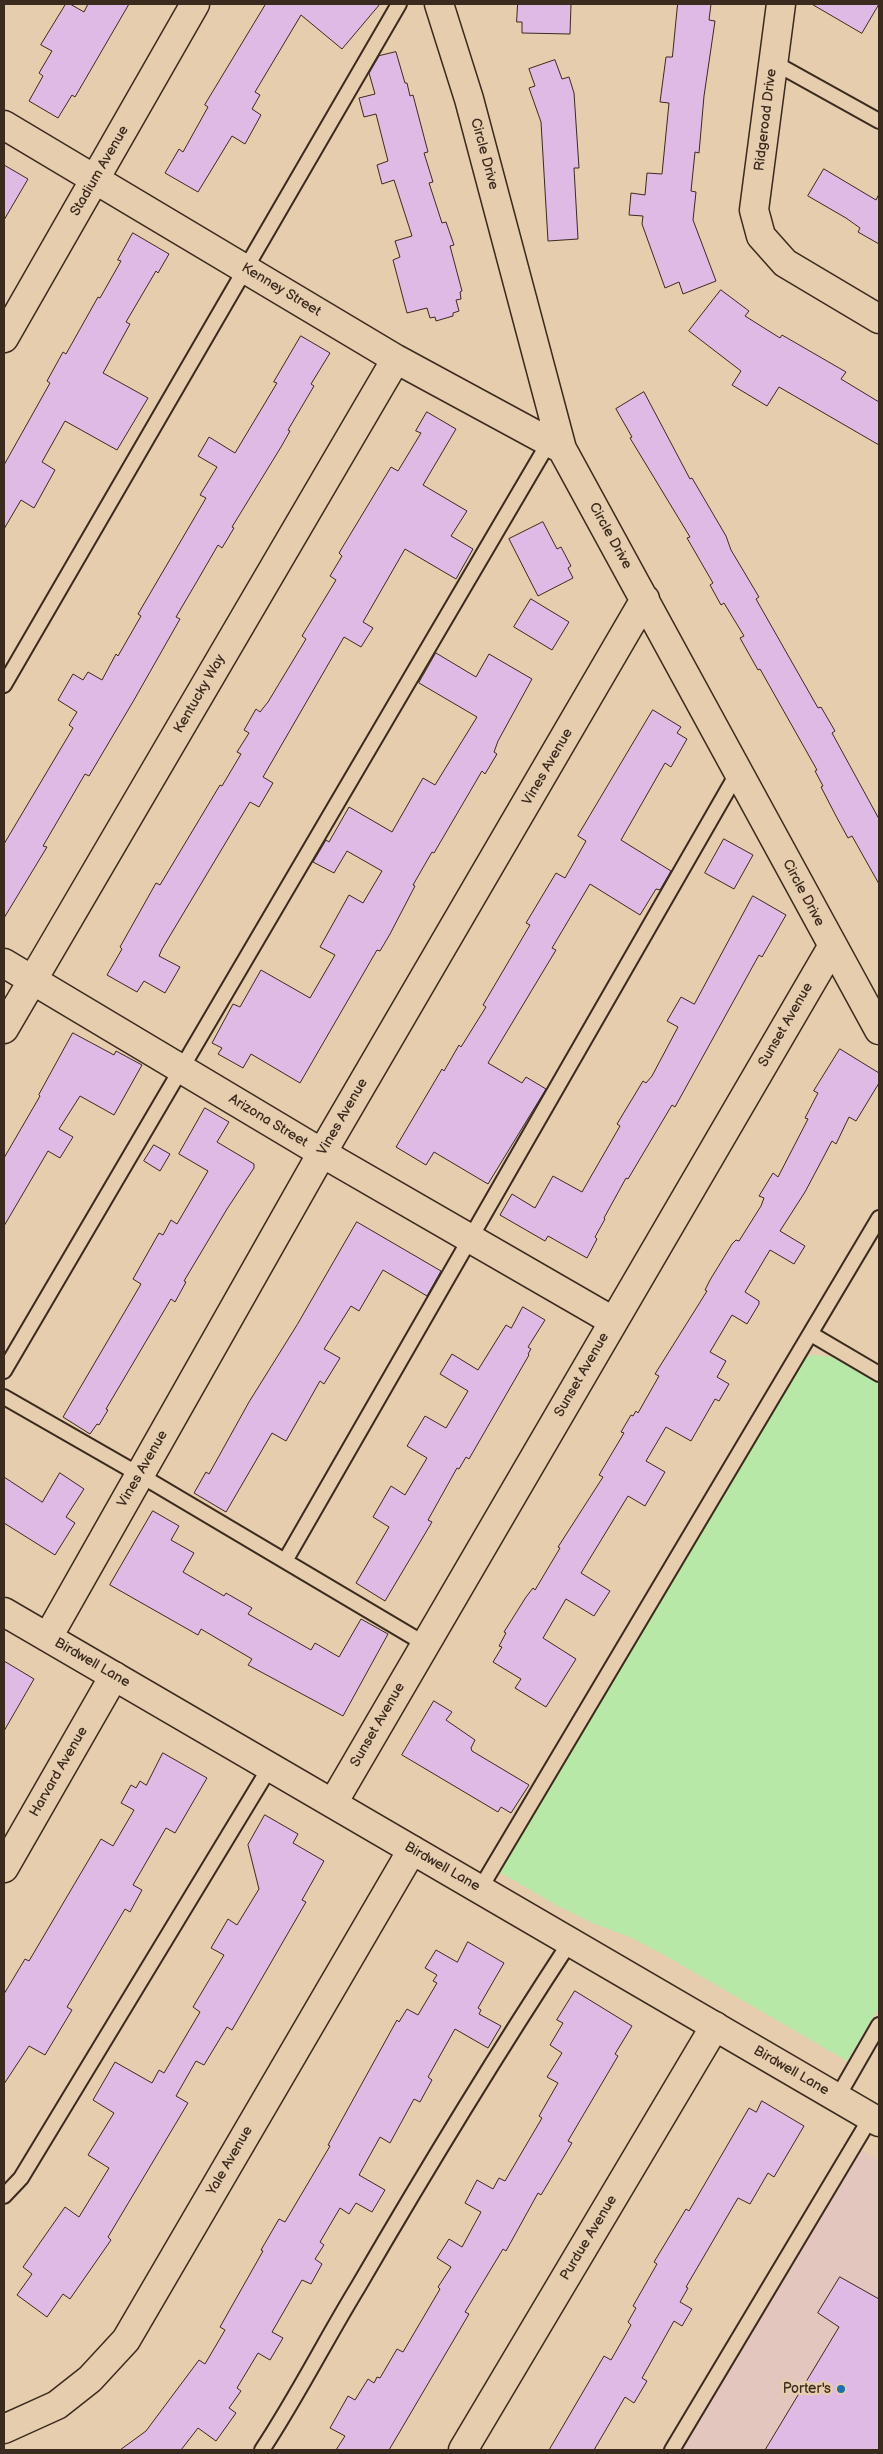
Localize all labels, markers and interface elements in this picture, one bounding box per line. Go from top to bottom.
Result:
street label: Ridgeroad Drive [751,68,781,172]
street label: Circle Drive [466,116,502,192]
street label: Stadium Avenue [67,123,133,219]
street label: Kenney Street [238,260,324,320]
street label: Circle Drive [585,500,635,572]
street label: Kentucky Way [171,652,229,736]
street label: Vines Avenue [519,726,577,808]
street label: Circle Drive [778,857,828,929]
street label: Sunset Avenue [755,980,817,1070]
street label: Vines Avenue [314,1076,372,1158]
street label: Arizona Street [225,1091,311,1151]
street label: Sunset Avenue [551,1330,613,1420]
street label: Vines Avenue [114,1428,172,1510]
street label: Birdwell Lane [51,1635,133,1691]
street label: Sunset Avenue [347,1680,409,1770]
street label: Harvard Avenue [26,1724,92,1820]
street label: Birdwell Lane [401,1839,483,1895]
street label: Birdwell Lane [750,2043,832,2099]
street label: Yale Avenue [203,2123,257,2199]
street label: Purdue Avenue [557,2192,621,2284]
place label: Porter's [783,2381,831,2397]
marker: Porter's [835,2383,847,2395]

